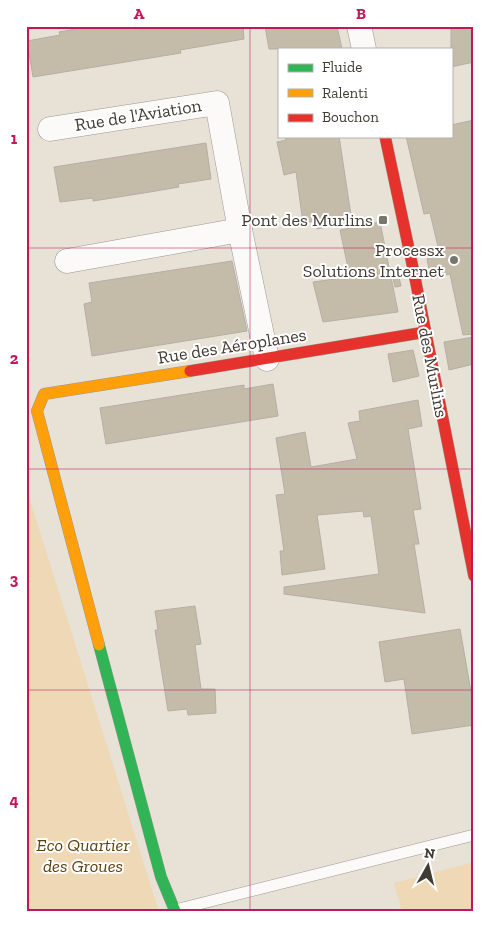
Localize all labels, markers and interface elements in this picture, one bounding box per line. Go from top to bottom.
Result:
text: A [134,4,145,23]
text: B [356,4,366,23]
legend [278,48,452,138]
text: Fluide [322,58,362,76]
text: Ralenti [322,84,368,102]
street label: Rue de l'Aviation [73,94,204,136]
text: Bouchon [322,108,379,126]
text: 1 [11,129,18,148]
place label: Pont des Murlins [241,209,373,231]
marker: Pont des Murlins [377,214,389,226]
place label: Processx Solutions Internet [303,239,444,282]
marker: Processx Solutions Internet [448,254,460,266]
street label: Rue des Murlins [407,292,453,420]
street label: Rue des Aéroplanes [156,323,308,369]
text: 2 [10,349,19,368]
text: 3 [10,570,19,589]
text: 4 [9,791,19,810]
park label: Eco Quartier des Groues [36,834,130,877]
north arrow [402,840,452,890]
text: N [423,844,437,863]

